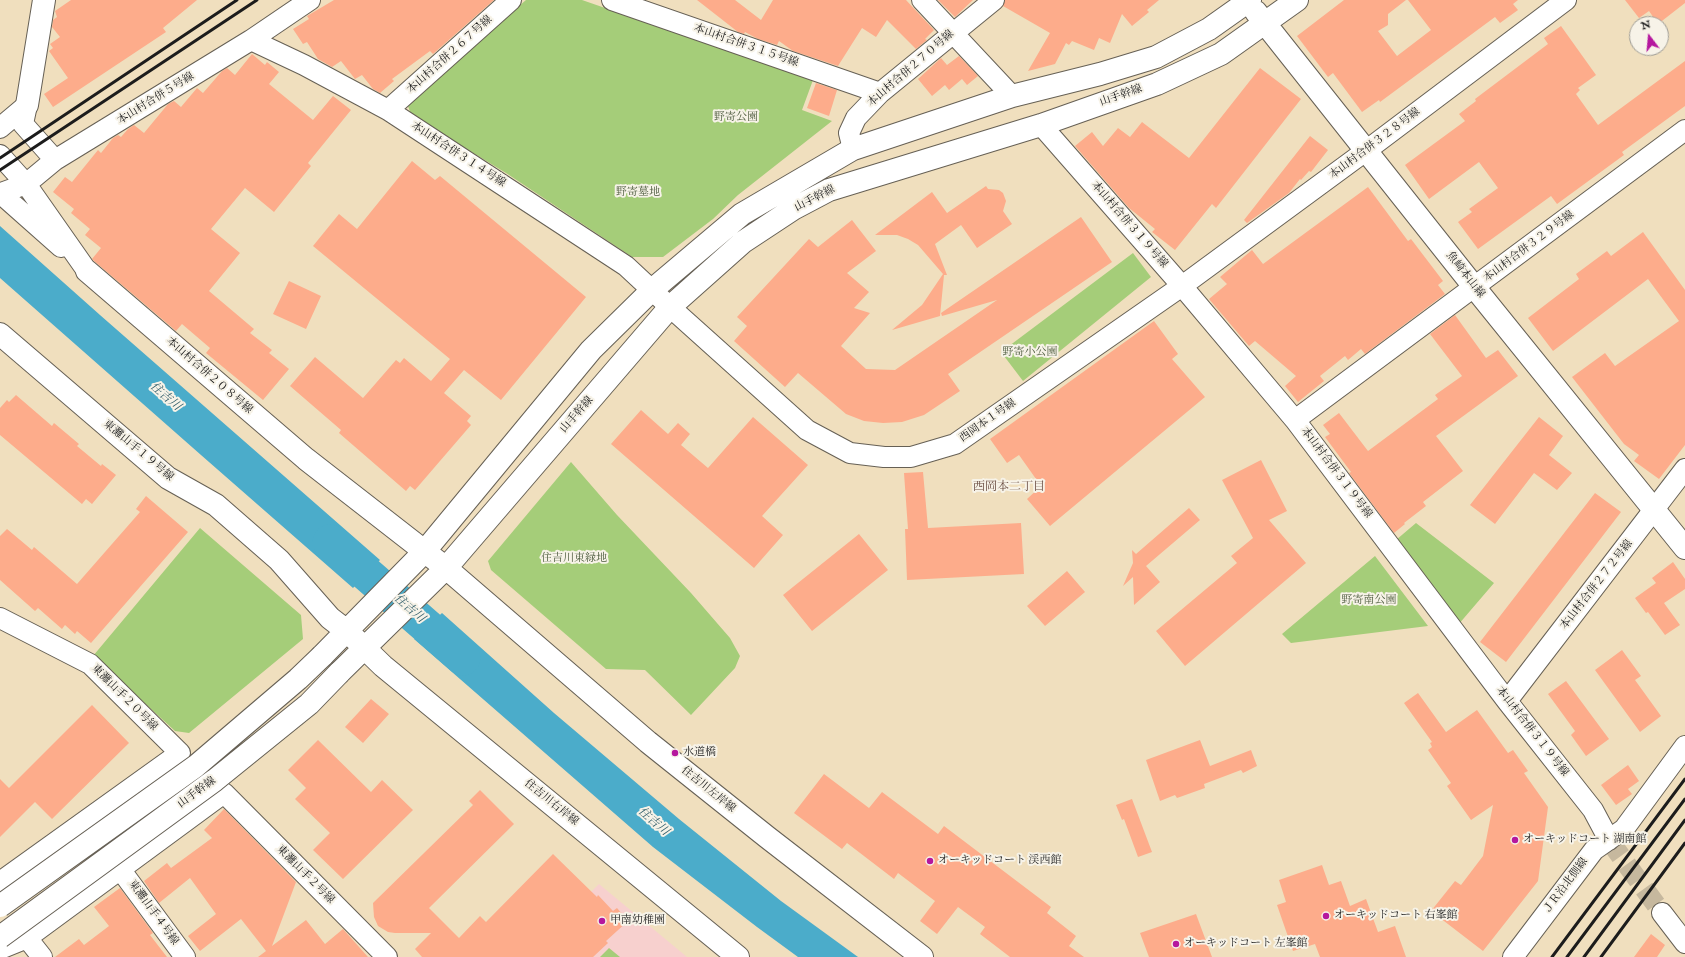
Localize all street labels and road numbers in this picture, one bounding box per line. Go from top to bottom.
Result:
street label: 本山村合併２６７号線 [405,13,495,97]
street label: 本山村合併３１５号線 [692,22,800,70]
street label: 本山村合併２７０号線 [865,28,957,110]
street label: 本山村合併５号線 [115,70,197,128]
street label: 山手幹線 [1098,83,1144,109]
street label: 本山村合併３２８号線 [1327,106,1423,182]
street label: 本山村合併３１４号線 [408,120,508,190]
street label: 本山村合併３１９号線 [1088,179,1170,271]
street label: 山手幹線 [792,183,838,215]
street label: 本山村合併３２９号線 [1481,209,1577,285]
street label: 魚崎本山線 [1443,249,1487,301]
street label: 本山村合併２０８号線 [163,335,255,417]
street label: 山手幹線 [558,394,596,436]
street label: 西岡本１号線 [957,397,1019,445]
street label: 東灘山手１９号線 [100,418,176,484]
street label: 本山村合併３１９号線 [1298,425,1374,521]
street label: 本山村合併２７２号線 [1558,538,1636,632]
street label: 東灘山手２０号線 [88,662,160,734]
street label: 本山村合併３１９号線 [1493,685,1571,779]
street label: 住吉川左岸線 [678,764,738,816]
street label: 山手幹線 [175,775,219,811]
street label: 住吉川右岸線 [521,777,581,829]
street label: 東灘山手２号線 [273,843,337,907]
street label: ＪＲ沿北側線 [1541,856,1591,916]
street label: 東灘山手４号線 [125,878,181,948]

